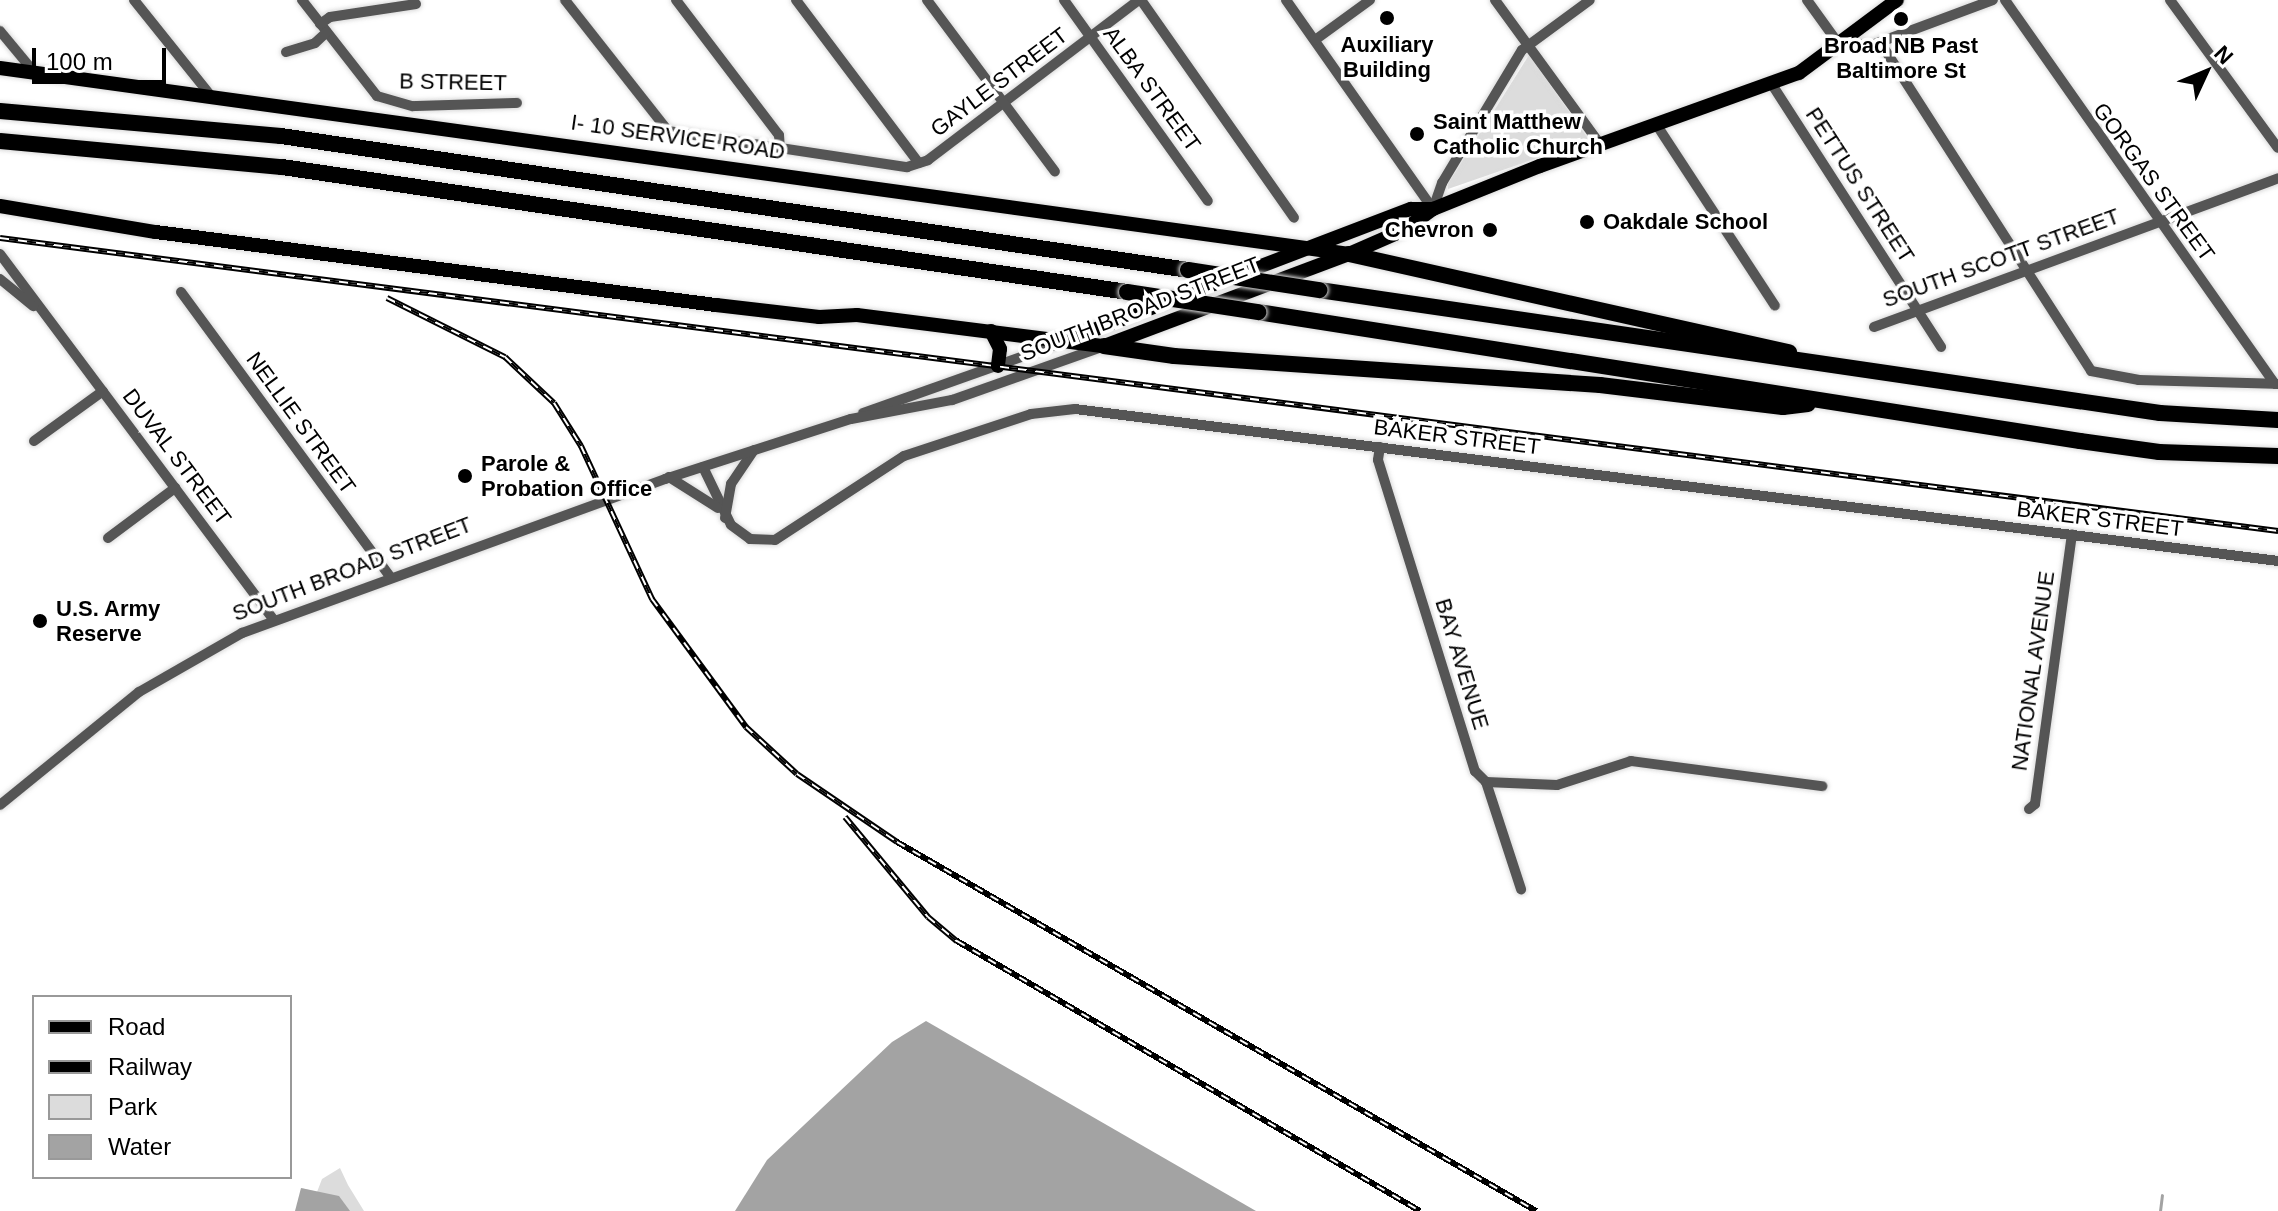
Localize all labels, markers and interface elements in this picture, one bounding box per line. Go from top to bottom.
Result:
marker: Auxiliary Building [1378,9,1396,27]
marker: Broad NB Past Baltimore St [1892,10,1910,28]
street label: ALBA STREET [1097,21,1207,157]
street label: GAYLE STREET [925,22,1073,142]
place label: Auxiliary Building [1341,31,1433,82]
scale bar [36,32,170,82]
place label: Broad NB Past Baltimore St [1824,32,1978,84]
north arrow [2166,32,2246,112]
text: N [2209,41,2238,69]
text: 100 m [46,48,113,75]
street label: B STREET [399,68,507,96]
street label: GORGAS STREET [2088,98,2220,266]
street label: PETTUS STREET [1800,102,1920,268]
place label: Saint Matthew Catholic Church [1433,108,1603,160]
street label: I- 10 SERVICE ROAD [569,109,787,165]
marker: Saint Matthew Catholic Church [1408,125,1426,143]
street label: SOUTH SCOTT STREET [1879,203,2123,313]
place label: Oakdale School [1603,209,1768,235]
marker: Oakdale School [1578,213,1596,231]
place label: Chevron [1385,217,1474,243]
marker: Chevron [1481,221,1499,239]
street label: SOUTH BROAD STREET [1017,251,1263,367]
street label: NELLIE STREET [241,347,361,499]
street label: DUVAL STREET [117,383,237,531]
street label: BAKER STREET [1372,414,1542,460]
place label: Parole & Probation Office [481,450,652,502]
marker: Parole & Probation Office [456,467,474,485]
street label: BAKER STREET [2015,496,2185,542]
street label: SOUTH BROAD STREET [229,511,475,627]
street label: NATIONAL AVENUE [2006,568,2060,774]
street label: BAY AVENUE [1429,594,1495,734]
place label: U.S. Army Reserve [56,595,161,646]
marker: U.S. Army Reserve [31,612,49,630]
legend [32,995,292,1179]
text: Road [108,1013,165,1040]
text: Railway [108,1053,192,1080]
text: Park [108,1093,157,1120]
text: Water [108,1133,171,1160]

